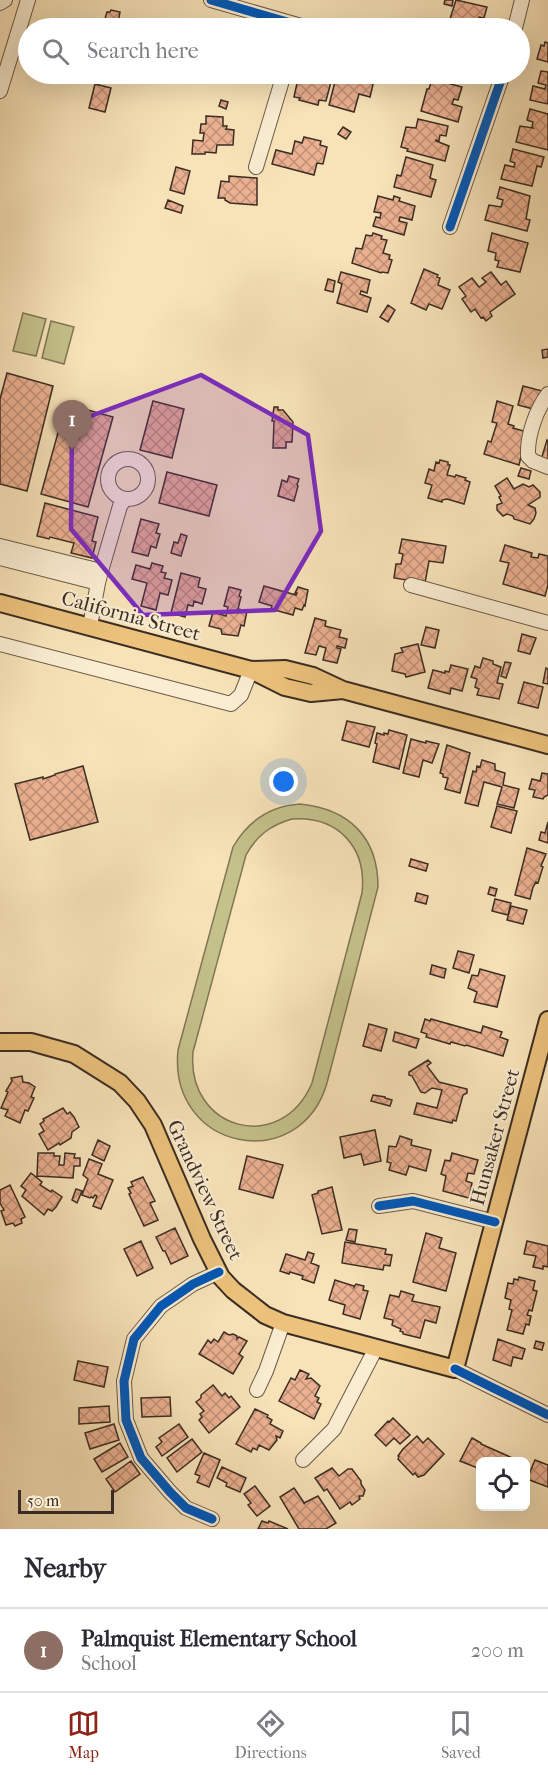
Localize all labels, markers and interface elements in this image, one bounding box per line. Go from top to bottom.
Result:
search box [18,18,530,84]
icon: search [39,35,72,68]
text: Search here [87,38,199,64]
pin: 1 [52,400,92,450]
street label: California Street [59,586,203,646]
your location [269,767,298,796]
street label: Hunsaker Street [466,1066,524,1208]
street label: Grandview Street [163,1116,247,1264]
map controls [476,1457,530,1511]
button: locate [476,1457,530,1511]
scale bar [18,1487,114,1514]
text: 50 m [27,1491,59,1510]
text: Nearby [24,1553,106,1584]
text: Palmquist Elementary School [81,1626,357,1652]
text: 1 [40,1639,47,1662]
text: 200 m [471,1639,524,1662]
text: School [81,1652,137,1675]
tab: Map [67,1707,100,1762]
tab: Directions [235,1707,307,1762]
tab: Saved [441,1707,481,1762]

